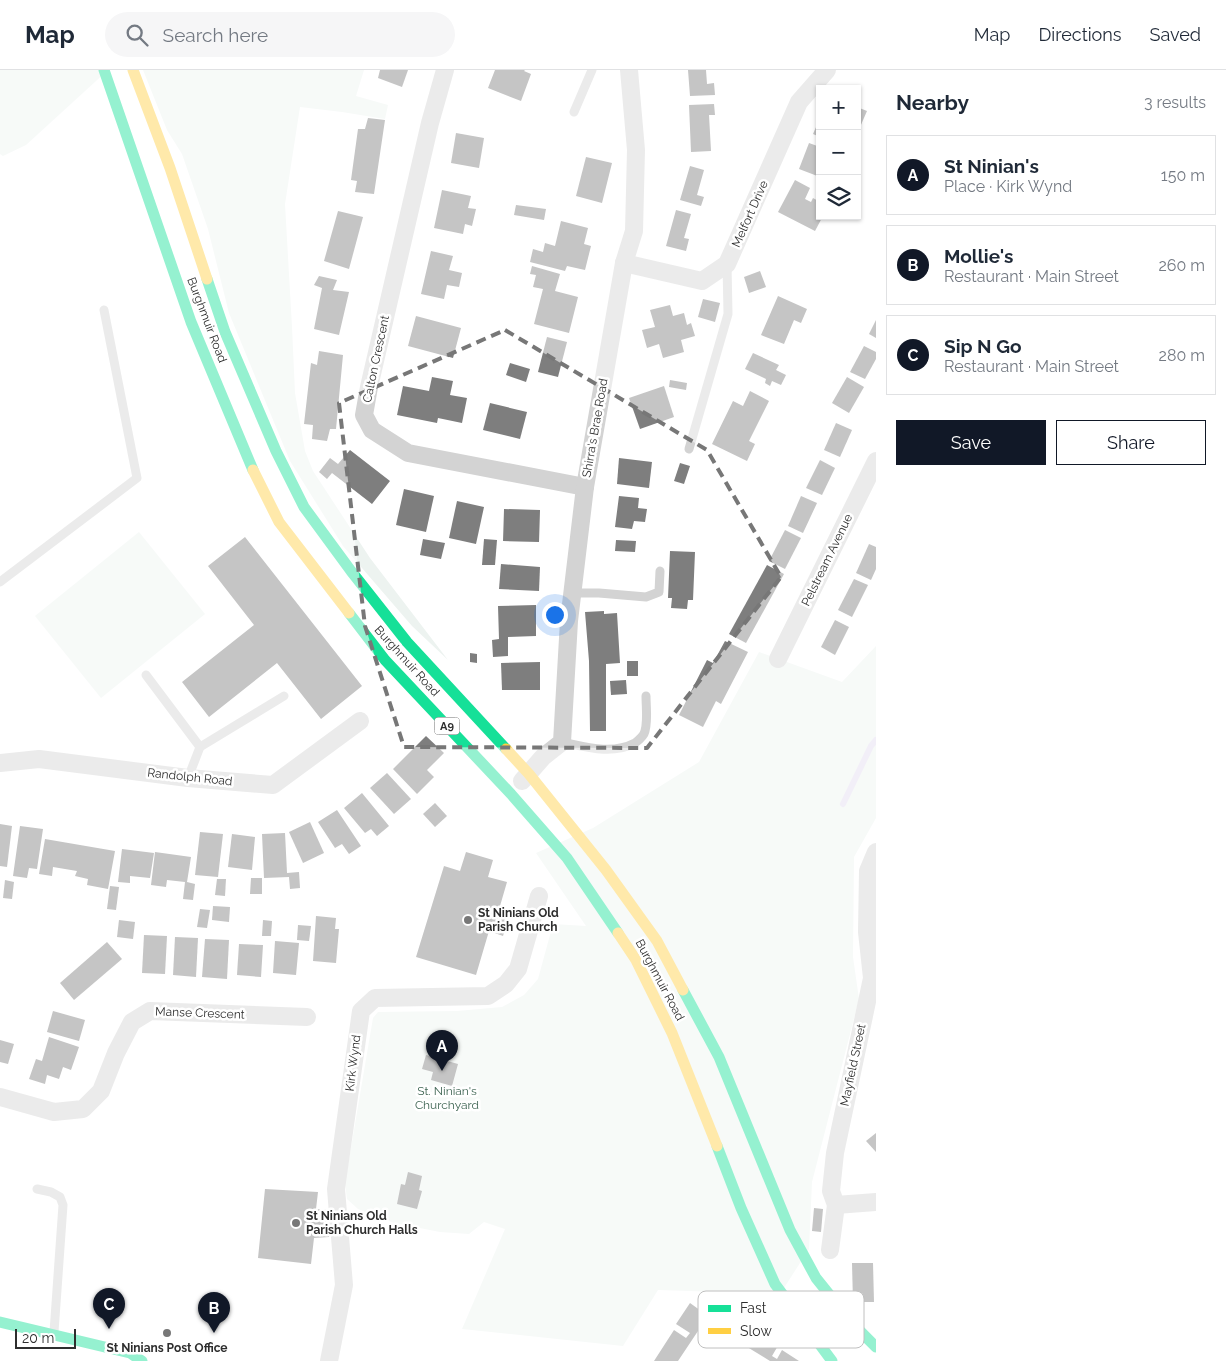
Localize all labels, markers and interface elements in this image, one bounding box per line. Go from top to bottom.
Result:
search box [105,12,455,57]
text: Map [25,20,75,49]
icon: search [123,21,151,49]
text: Search here [163,24,268,46]
text: Map [974,24,1010,45]
text: Directions [1038,24,1122,45]
text: Saved [1150,24,1201,45]
map controls [816,85,861,220]
button: + [816,85,861,130]
text: Nearby [896,90,969,115]
text: 3 results [1144,93,1206,112]
button: − [816,130,861,175]
text: St Ninian's [944,155,1039,177]
text: A [908,166,918,185]
text: 150 m [1161,166,1205,185]
button: layers [816,175,861,220]
text: Place · Kirk Wynd [944,177,1072,196]
street label: Melfort Drive [729,178,771,250]
text: Mollie's [944,245,1013,267]
text: B [908,256,918,275]
text: 260 m [1158,256,1205,275]
text: Restaurant · Main Street [944,267,1119,286]
street label: Burghmuir Road [184,275,230,365]
street label: Calton Crescent [360,314,392,404]
text: Sip N Go [944,335,1021,357]
text: C [908,346,918,365]
text: 280 m [1159,346,1205,365]
text: Restaurant · Main Street [944,357,1119,376]
street label: Shirra's Brae Road [579,377,611,479]
button: Save [896,420,1046,465]
button: Share [1056,420,1206,465]
street label: Pelstream Avenue [799,512,855,608]
your location [542,602,568,628]
street label: Burghmuir Road [372,623,442,699]
road number: A9 [434,718,460,734]
street label: Randolph Road [147,766,233,788]
place label: St Ninians Old Parish Church [478,906,559,934]
marker: St Ninians Old Parish Church [462,914,474,926]
street label: Burghmuir Road [633,937,687,1023]
street label: Manse Crescent [155,1004,245,1022]
street label: Mayfield Street [837,1023,869,1107]
pin: A [426,1030,458,1071]
street label: Kirk Wynd [343,1034,363,1092]
park label: St. Ninian's Churchyard [415,1084,479,1112]
place label: St Ninians Old Parish Church Halls [306,1209,418,1237]
marker: St Ninians Old Parish Church Halls [290,1217,302,1229]
pin: C [93,1288,125,1329]
legend [698,1291,864,1348]
pin: B [198,1292,230,1333]
text: Fast [740,1300,767,1316]
text: Slow [740,1323,772,1339]
scale bar [15,1326,76,1349]
marker: St Ninians Post Office [161,1327,173,1339]
text: 20 m [22,1330,54,1346]
place label: St Ninians Post Office [106,1341,228,1355]

